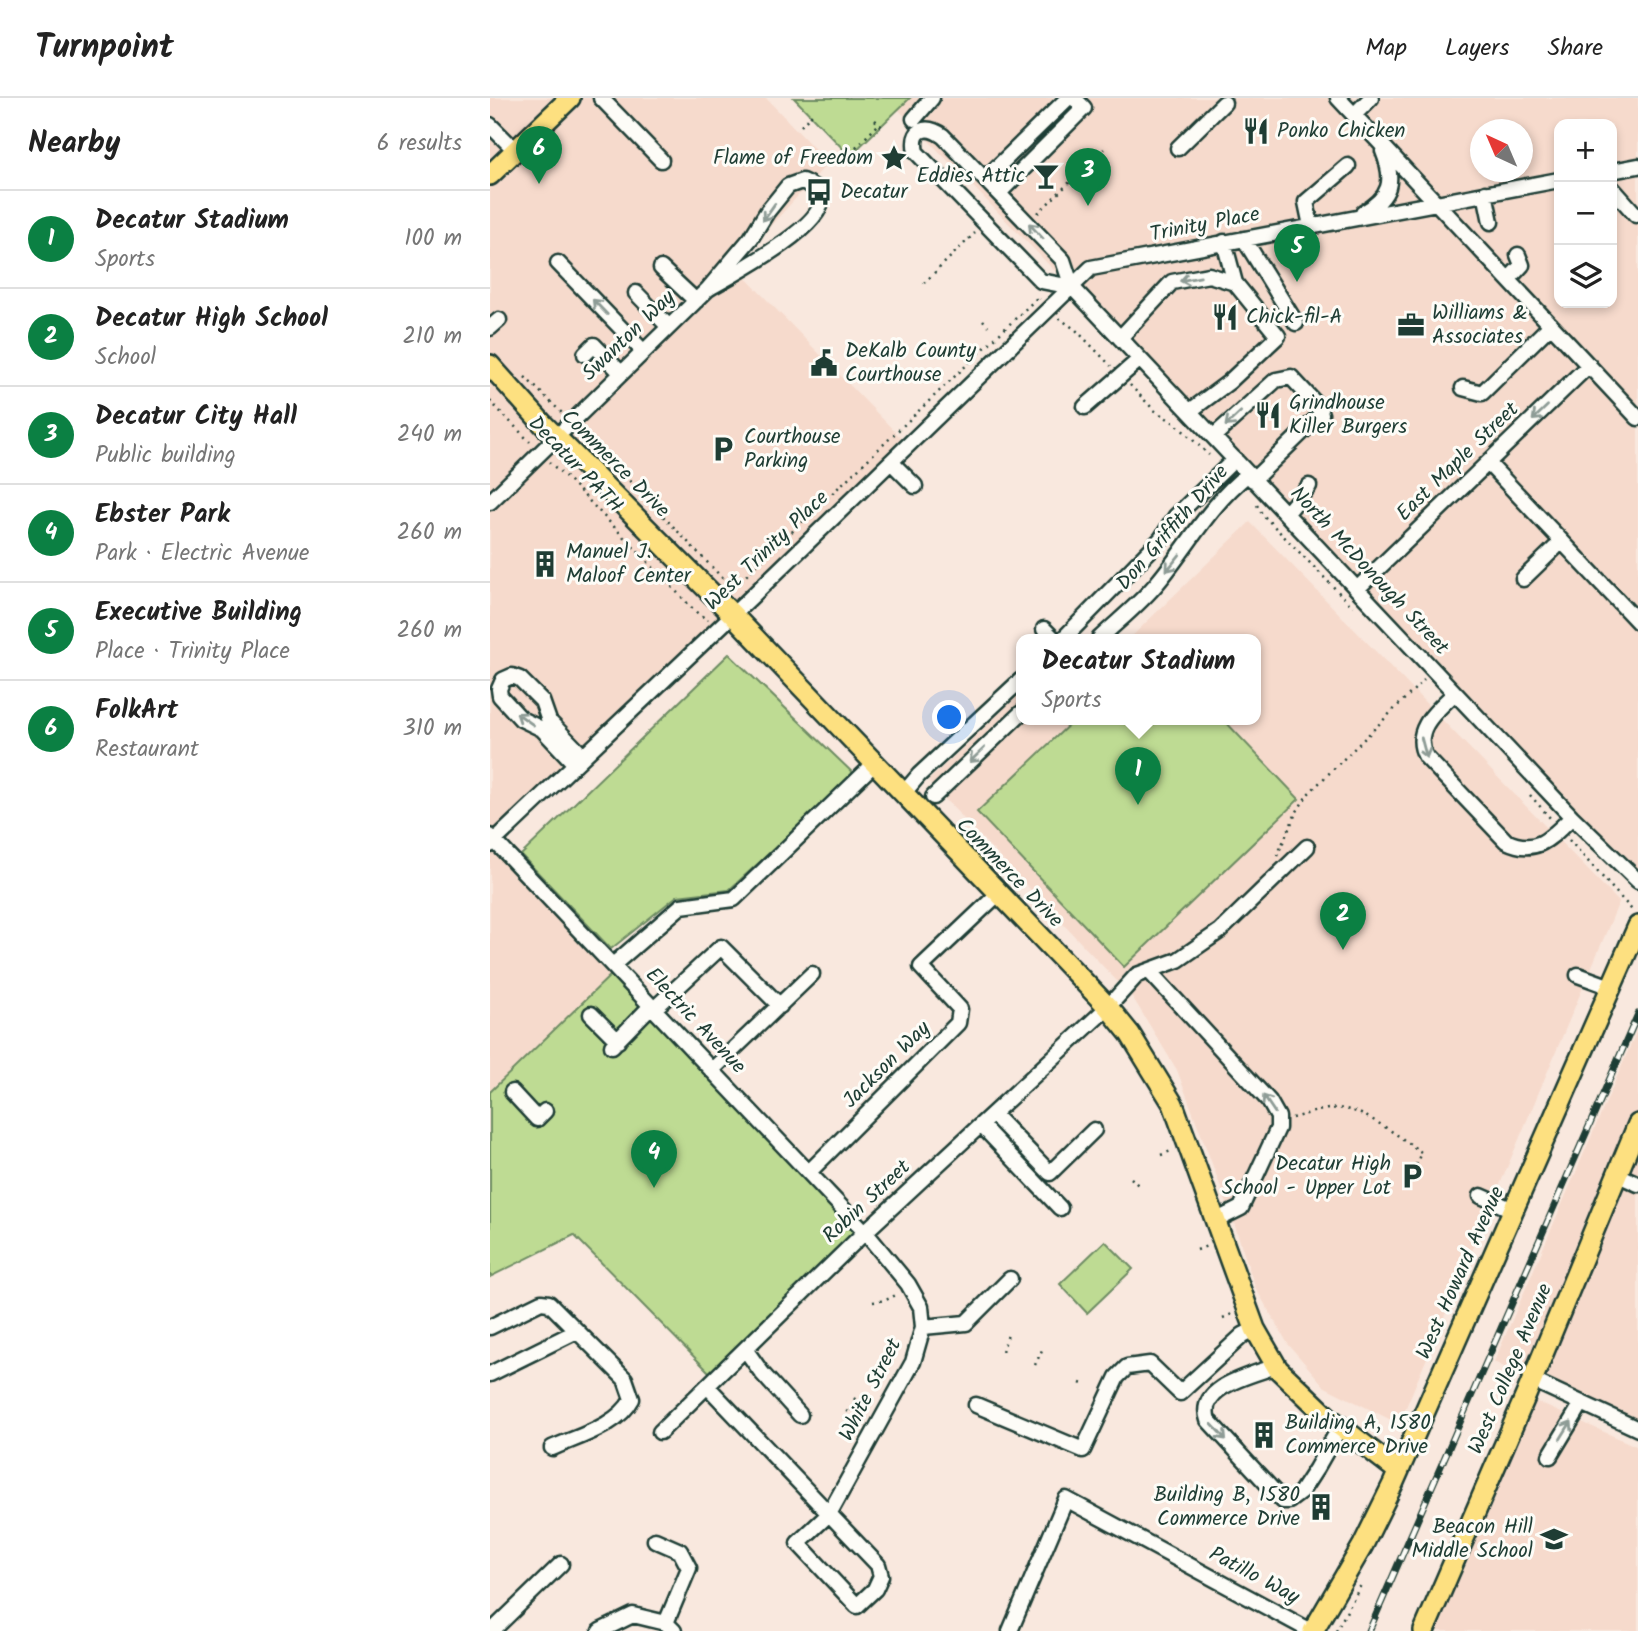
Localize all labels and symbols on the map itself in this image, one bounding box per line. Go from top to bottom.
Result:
place label: Ponko Chicken [1277,115,1406,148]
restaurant icon: Ponko Chicken [1241,116,1271,146]
north arrow [1470,119,1533,182]
pin: 6 [516,126,562,184]
place label: Flame of Freedom [713,142,873,175]
place icon: Flame of Freedom [879,143,909,173]
pin: 3 [1065,148,1111,206]
place label: Eddies Attic [917,160,1025,193]
bar icon: Eddies Attic [1031,161,1061,191]
place label: Decatur [840,176,908,209]
bus stop icon: Decatur [804,177,834,207]
street label: Trinity Place [1147,198,1263,252]
one-way arrow [762,202,776,221]
one-way arrow [1028,223,1045,240]
pin: 5 [1274,224,1320,282]
one-way arrow [1179,272,1202,286]
street label: Swanton Way [574,282,684,389]
place label: Williams & Associates [1432,297,1527,354]
one-way arrow [592,299,609,316]
place label: Chick-fil-A [1246,301,1342,334]
restaurant icon: Chick-fil-A [1210,302,1240,332]
office icon: Williams & Associates [1396,310,1426,340]
place label: DeKalb County Courthouse [845,335,976,392]
public building icon: DeKalb County Courthouse [809,348,839,378]
place label: Grindhouse Killer Burgers [1289,387,1407,444]
street label: East Maple Street [1389,394,1528,530]
restaurant icon: Grindhouse Killer Burgers [1253,400,1283,430]
street label: Commerce Drive [553,402,678,527]
one-way arrow [1531,404,1548,421]
street label: Decatur PATH [520,408,630,522]
one-way arrow [1224,411,1242,427]
place label: Courthouse Parking [744,421,841,478]
parking icon: Courthouse Parking [708,434,738,464]
street label: Don Griffith Drive [1109,457,1238,598]
street label: North McDonough Street [1282,479,1457,664]
street label: West Trinity Place [697,482,837,619]
place label: Manuel J. Maloof Center [566,536,692,593]
building icon: Manuel J. Maloof Center [530,549,560,579]
one-way arrow [1166,554,1181,572]
your location [932,700,966,734]
one-way arrow [516,712,535,726]
one-way arrow [1418,736,1431,758]
one-way arrow [969,747,986,764]
pin: 1 [1115,747,1161,805]
street label: Commerce Drive [947,810,1071,936]
pin: 2 [1320,892,1366,950]
street label: Electric Avenue [637,960,754,1082]
street label: Jackson Way [835,1013,939,1117]
one-way arrow [1262,1095,1276,1114]
pin: 4 [631,1130,677,1188]
place label: Decatur High School - Upper Lot [1222,1148,1392,1205]
street label: Robin Street [815,1152,919,1252]
parking icon: Decatur High School - Upper Lot [1397,1161,1427,1191]
street label: West Howard Avenue [1408,1181,1514,1365]
street label: West College Avenue [1460,1278,1562,1460]
street label: White Street [831,1332,912,1447]
place label: Building A, 1580 Commerce Drive [1285,1407,1431,1464]
building icon: Building A, 1580 Commerce Drive [1249,1420,1279,1450]
one-way arrow [1560,1420,1574,1440]
one-way arrow [1210,1423,1227,1440]
place label: Building B, 1580 Commerce Drive [1154,1479,1301,1536]
building icon: Building B, 1580 Commerce Drive [1306,1492,1336,1522]
place label: Beacon Hill Middle School [1412,1511,1533,1568]
school or university icon: Beacon Hill Middle School [1539,1524,1569,1554]
street label: Patillo Way [1203,1538,1305,1614]

